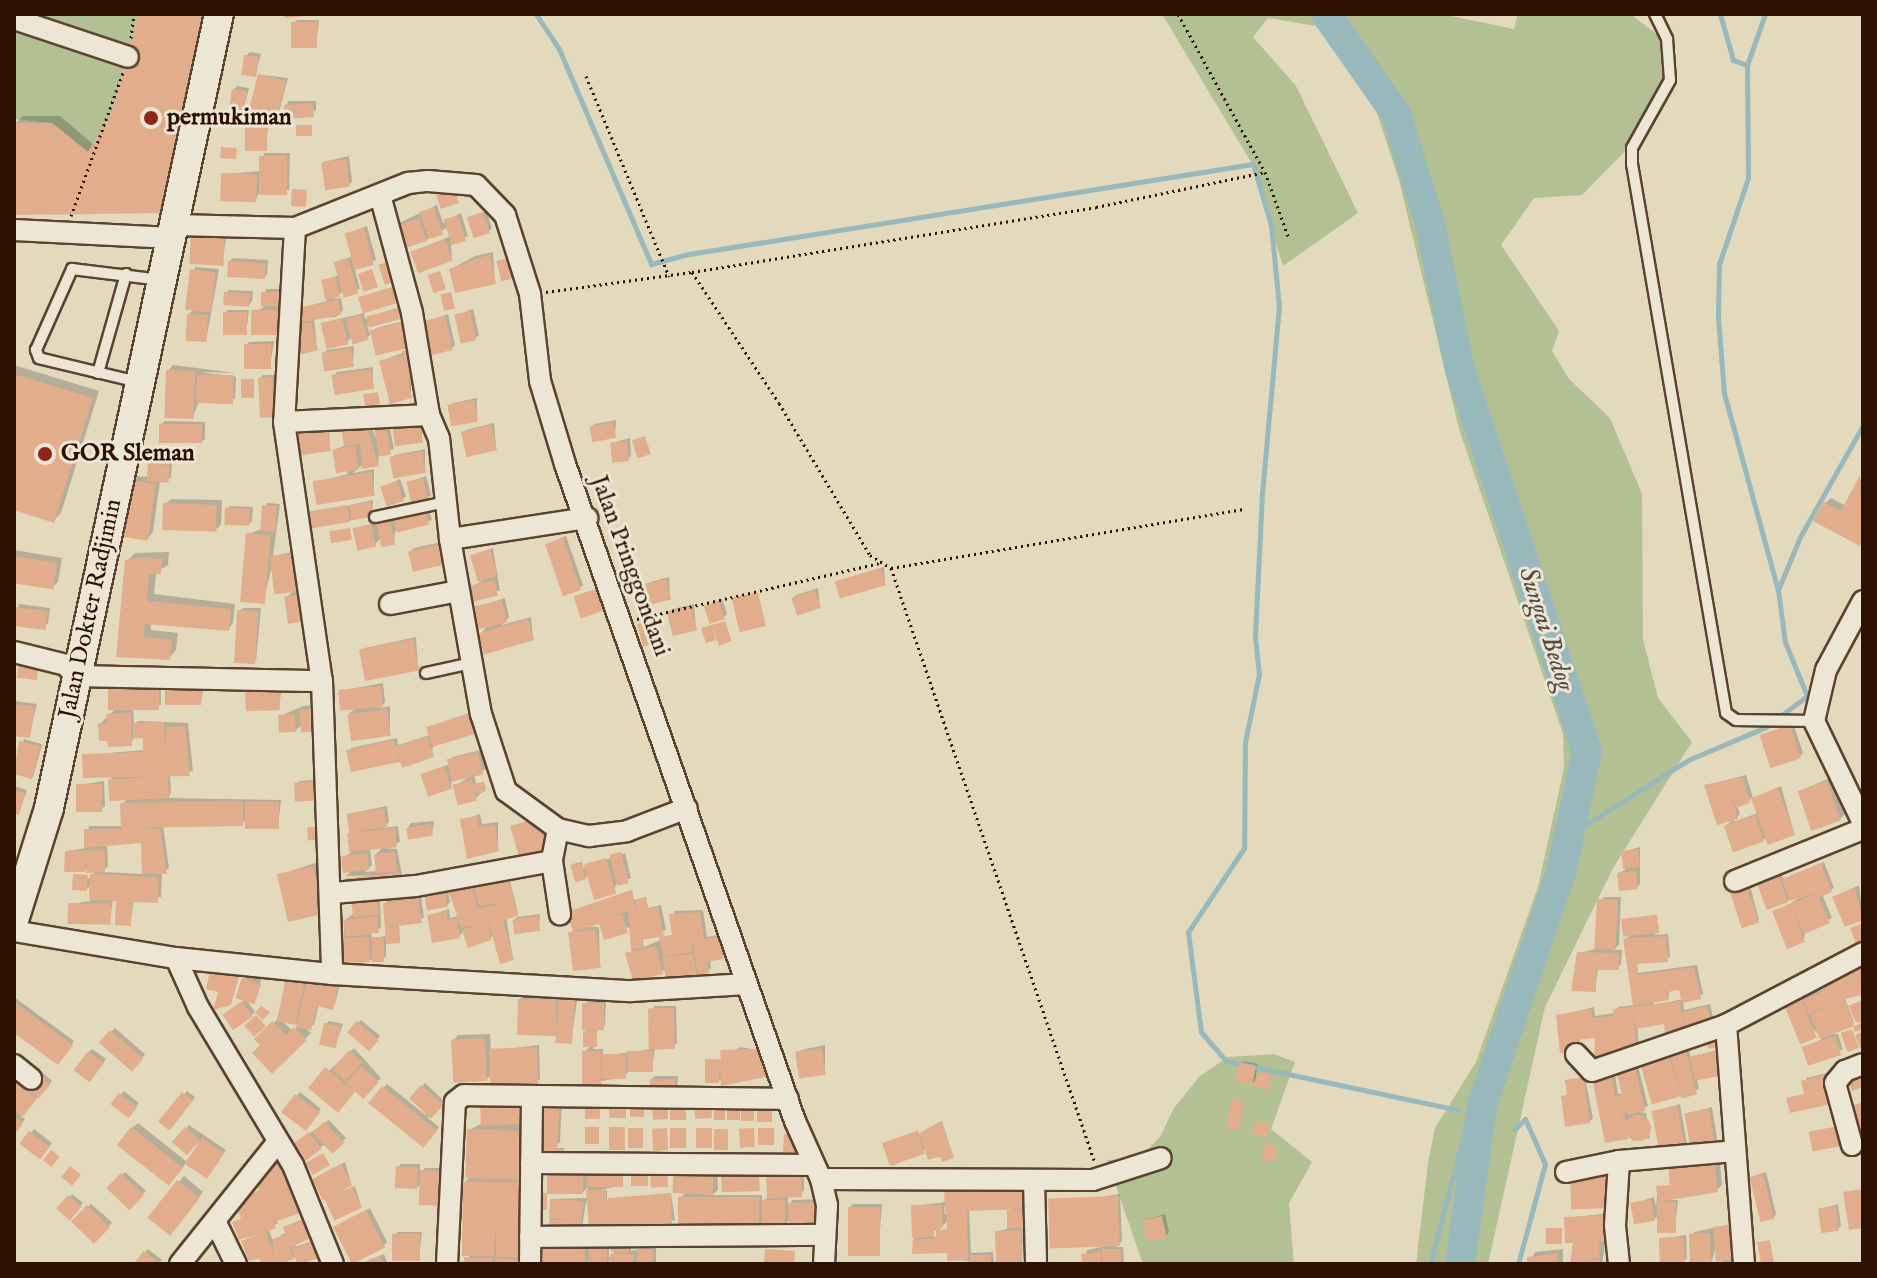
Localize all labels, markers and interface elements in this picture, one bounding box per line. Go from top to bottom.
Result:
place label: permukiman [167,104,292,132]
marker: permukiman [142,109,160,127]
place label: GOR Sleman [61,440,195,468]
marker: GOR Sleman [36,445,54,463]
street label: Jalan Pringgondani [584,472,676,660]
street label: Jalan Dokter Radjimin [54,496,128,722]
water label: Sungai Bedog [1511,563,1581,695]

